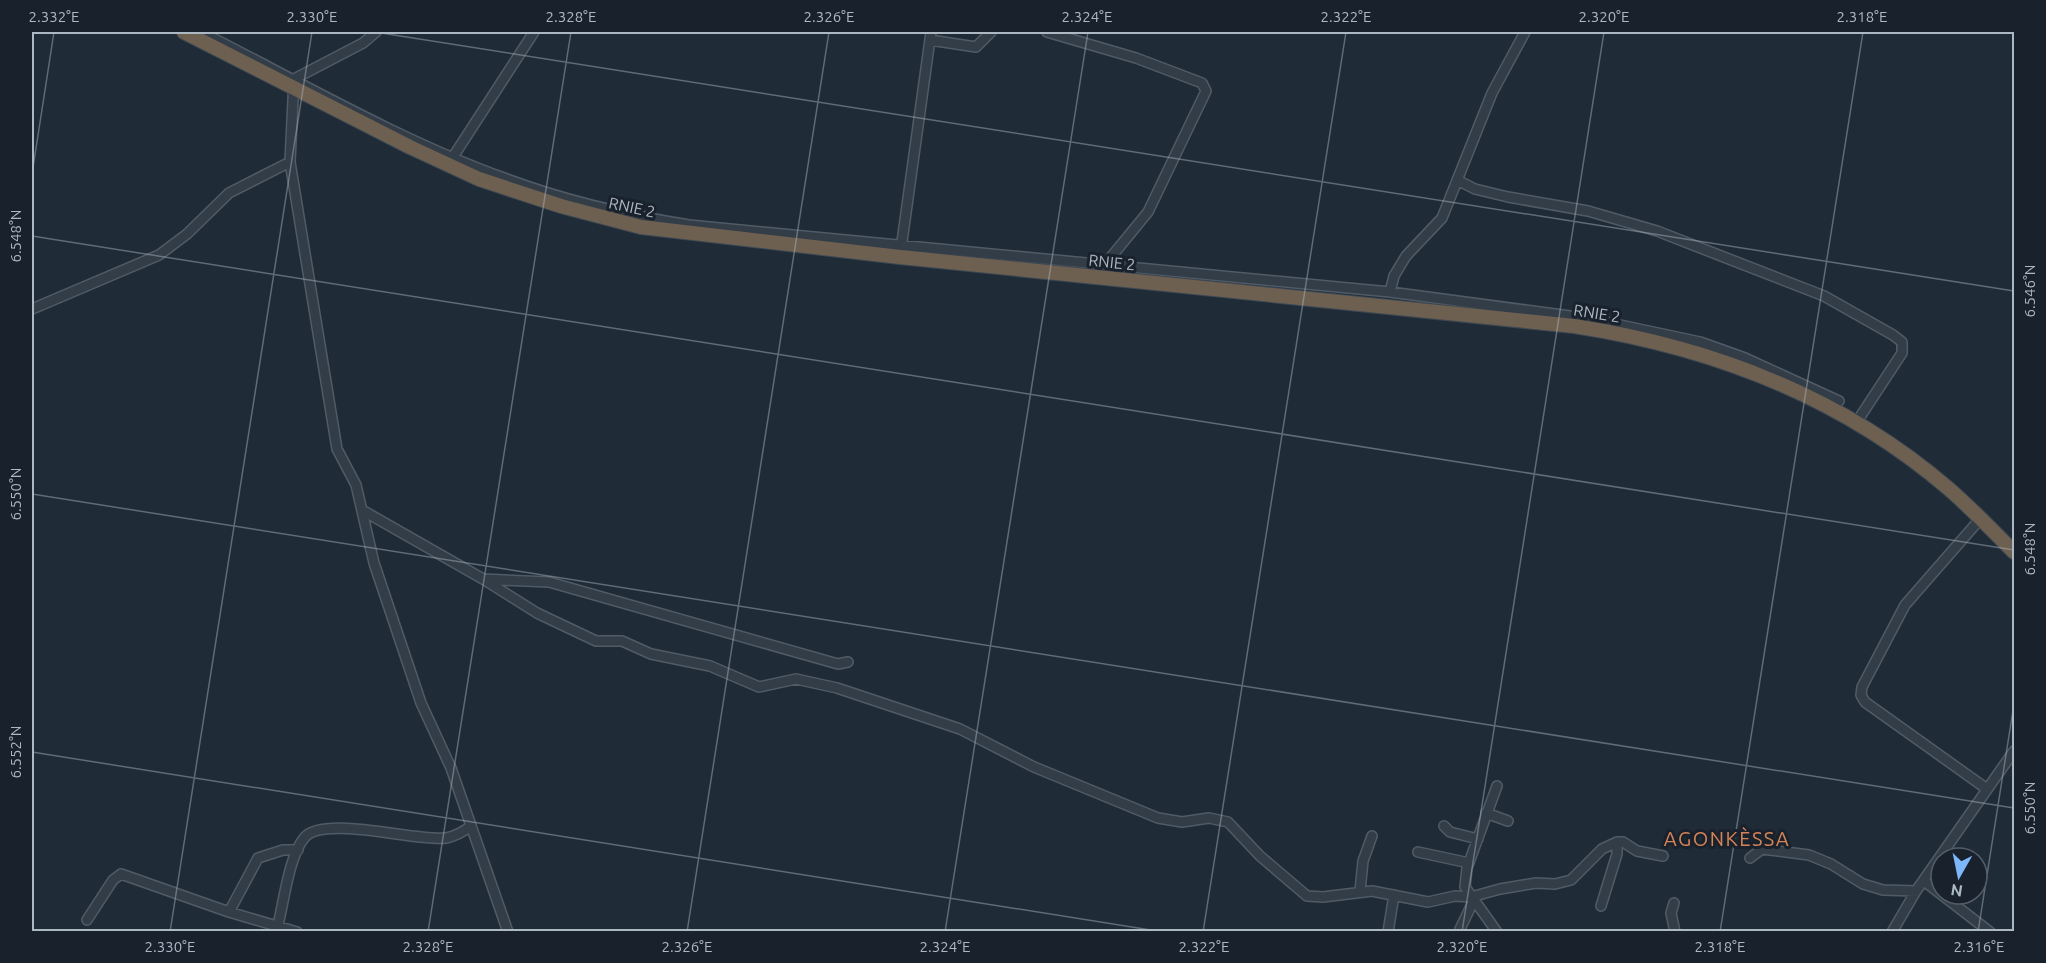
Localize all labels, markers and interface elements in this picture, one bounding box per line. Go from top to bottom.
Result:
text: 2.332°E [29,8,79,25]
text: 2.330°E [287,8,337,25]
text: 2.328°E [546,8,596,25]
text: 2.326°E [804,8,854,25]
text: 2.324°E [1062,8,1112,25]
text: 2.322°E [1321,8,1371,25]
text: 2.320°E [1579,8,1629,25]
text: 2.318°E [1837,8,1887,25]
street label: RNIE 2 [607,193,657,221]
text: 6.548°N [7,209,24,263]
street label: RNIE 2 [1088,251,1136,273]
text: 6.546°N [2021,264,2038,318]
street label: RNIE 2 [1572,300,1622,326]
text: 6.550°N [7,467,24,521]
text: 6.548°N [2021,522,2038,576]
text: 6.552°N [7,725,24,779]
text: 6.550°N [2021,781,2038,835]
district label: AGONKÈSSA [1664,827,1790,850]
north arrow [1929,846,1989,906]
text: N [1949,881,1964,901]
text: 2.330°E [145,938,195,955]
text: 2.328°E [403,938,453,955]
text: 2.326°E [662,938,712,955]
text: 2.324°E [920,938,970,955]
text: 2.322°E [1179,938,1229,955]
text: 2.320°E [1437,938,1487,955]
text: 2.318°E [1695,938,1745,955]
text: 2.316°E [1954,938,2004,955]

